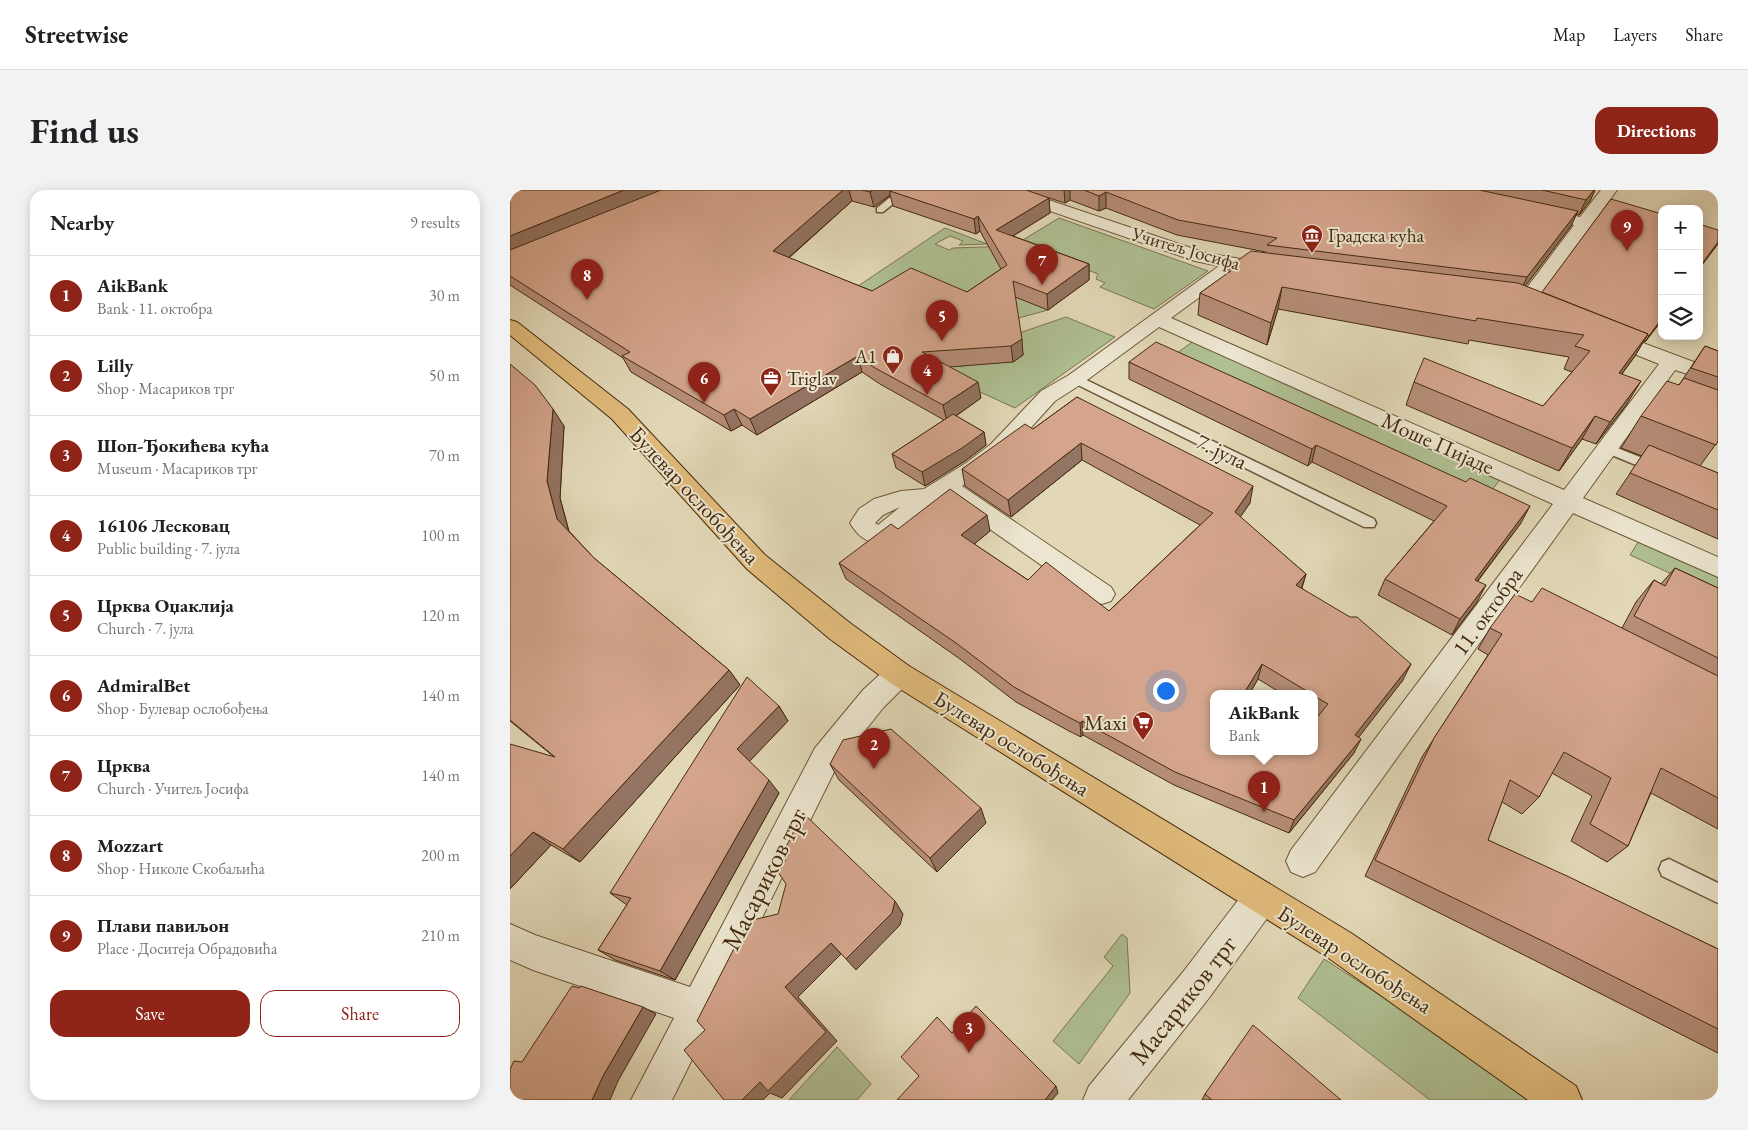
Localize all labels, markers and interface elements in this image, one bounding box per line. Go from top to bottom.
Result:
text: Streetwise [25,19,128,50]
text: Map [1553,23,1585,46]
text: Layers [1613,23,1657,46]
text: Share [1685,23,1723,46]
button: Directions [1595,107,1718,154]
text: Find us [30,108,139,153]
map controls [1658,205,1703,340]
button: + [1658,205,1703,250]
text: Nearby [50,209,114,236]
pin: 9 [1611,210,1643,251]
text: 9 results [410,212,460,233]
street label: Учитељ Јосифа [1128,221,1243,276]
museum icon: Градска кућа [1300,223,1324,254]
place label: Градска кућа [1328,223,1425,248]
pin: 7 [1026,244,1058,285]
button: − [1658,250,1703,295]
pin: 8 [571,259,603,300]
text: AikBank [97,273,168,298]
text: 1 [62,285,70,306]
text: 30 m [429,285,460,306]
button: layers [1658,295,1703,340]
text: Bank · 11. октобра [97,298,213,319]
pin: 5 [926,300,958,341]
place label: A1 [854,344,877,369]
shop icon: A1 [881,344,905,375]
text: Lilly [97,353,133,378]
pin: 4 [911,354,943,395]
pin: 6 [688,362,720,403]
text: 2 [62,365,70,386]
text: 50 m [429,365,460,386]
office icon: Triglav [759,366,783,397]
place label: Triglav [787,366,838,391]
text: Shop · Масариков трг [97,378,234,399]
street label: Моше Пијаде [1377,406,1499,481]
street label: Булевар ослобођења [623,420,766,571]
street label: 7. јула [1191,427,1252,476]
text: Шоп-Ђокићева кућа [97,433,269,458]
text: 3 [62,445,70,466]
text: 70 m [429,445,460,466]
text: Museum · Масариков трг [97,458,257,479]
text: 16106 Лесковац [97,513,230,538]
text: 4 [62,525,70,546]
text: 100 m [421,525,460,546]
text: Public building · 7. јула [97,538,240,559]
street label: 11. октобра [1446,561,1529,661]
text: Црква Оџаклија [97,593,234,618]
text: 5 [62,605,70,626]
text: 120 m [421,605,460,626]
text: Church · 7. јула [97,618,194,639]
text: AdmiralBet [97,673,190,698]
your location [1153,678,1179,704]
street label: Булевар ослобођења [928,684,1095,803]
text: 6 [62,685,70,706]
text: 140 m [421,685,460,706]
popup [1210,690,1318,755]
text: Shop · Булевар ослобођења [97,698,269,719]
text: AikBank [1228,700,1300,725]
place label: Maxi [1084,708,1127,737]
supermarket icon: Maxi [1131,710,1155,741]
text: Bank [1228,725,1260,746]
pin: 2 [858,728,890,769]
text: Црква [97,753,150,778]
text: 7 [62,765,70,786]
text: 140 m [421,765,460,786]
pin: 1 [1248,771,1280,812]
text: Church · Учитељ Јосифа [97,778,249,799]
street label: Масариков трг [714,802,814,956]
text: Mozzart [97,833,163,858]
text: 8 [62,845,70,866]
text: 200 m [421,845,460,866]
text: Shop · Николе Скобаљића [97,858,265,879]
street label: Булевар ослобођења [1272,899,1438,1020]
text: Плави павиљон [97,913,229,938]
text: 9 [62,925,70,946]
text: 210 m [421,925,460,946]
street label: Масариков трг [1122,928,1244,1072]
text: Place · Доситеја Обрадовића [97,938,277,959]
button: Save [50,990,250,1037]
button: Share [260,990,460,1037]
pin: 3 [953,1012,985,1053]

